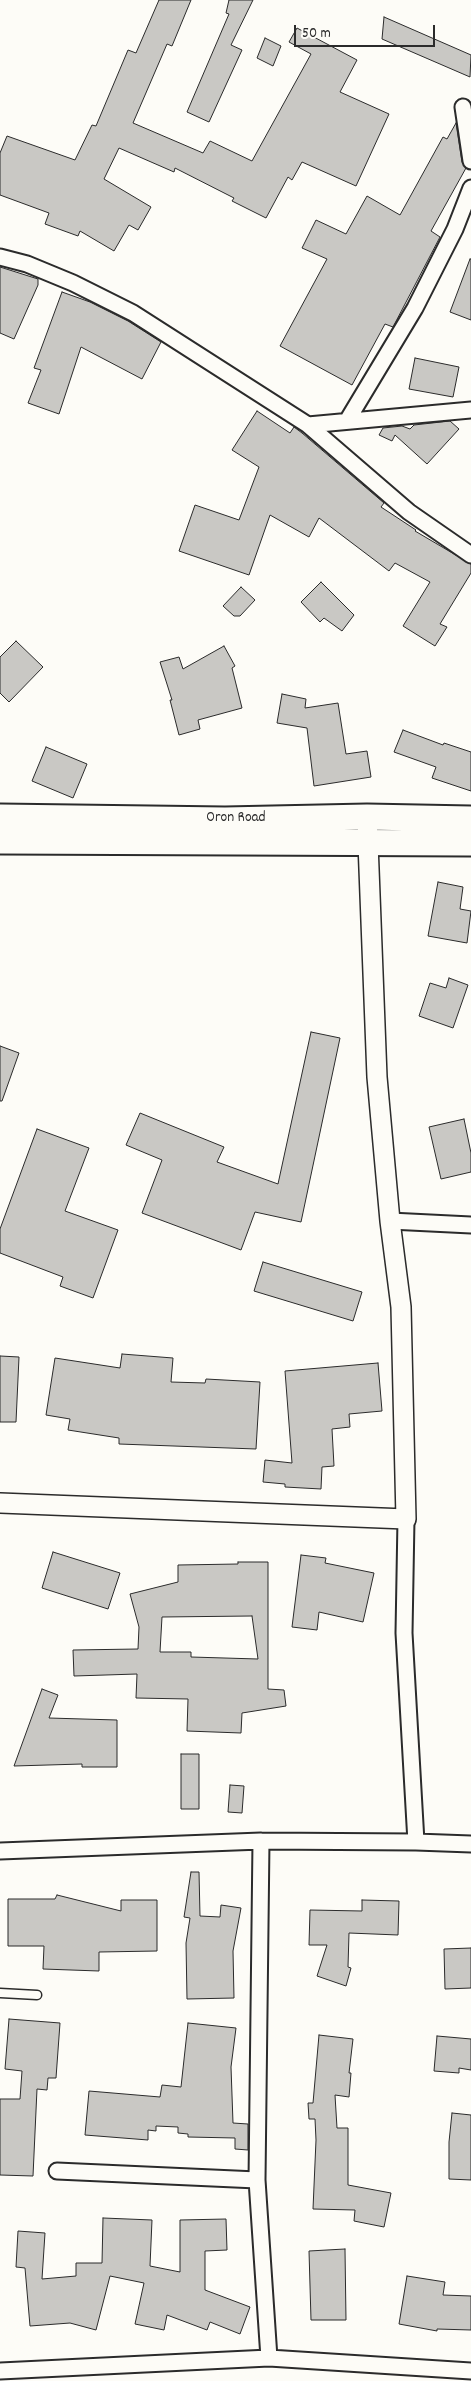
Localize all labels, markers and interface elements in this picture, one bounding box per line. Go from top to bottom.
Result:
scale bar [296,15,437,47]
text: 50 m [302,23,331,45]
street label: Oron Road [206,810,266,828]

